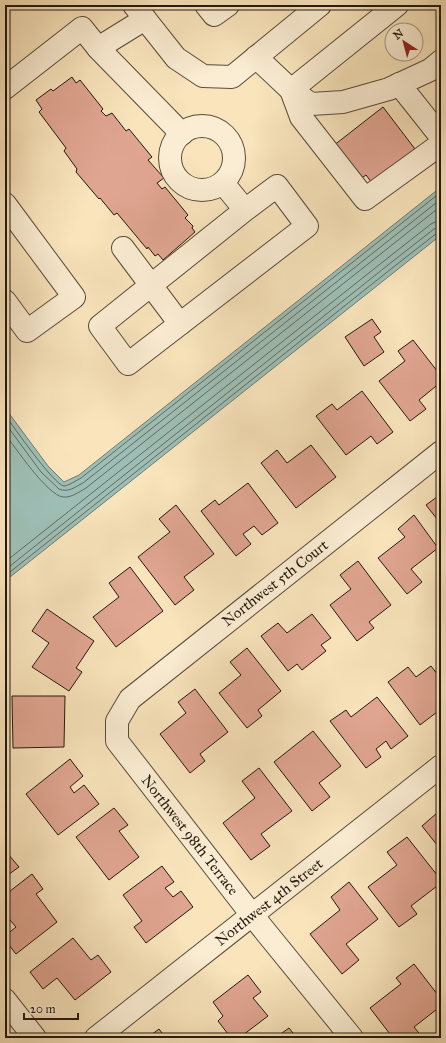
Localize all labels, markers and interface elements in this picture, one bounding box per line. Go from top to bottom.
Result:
north arrow [384,22,424,62]
text: N [391,26,407,42]
street label: Northwest 5th Court [218,536,332,630]
street label: Northwest 98th Terrace [137,771,243,899]
street label: Northwest 4th Street [212,854,327,950]
scale bar [24,995,78,1021]
text: 20 m [30,1002,56,1016]

